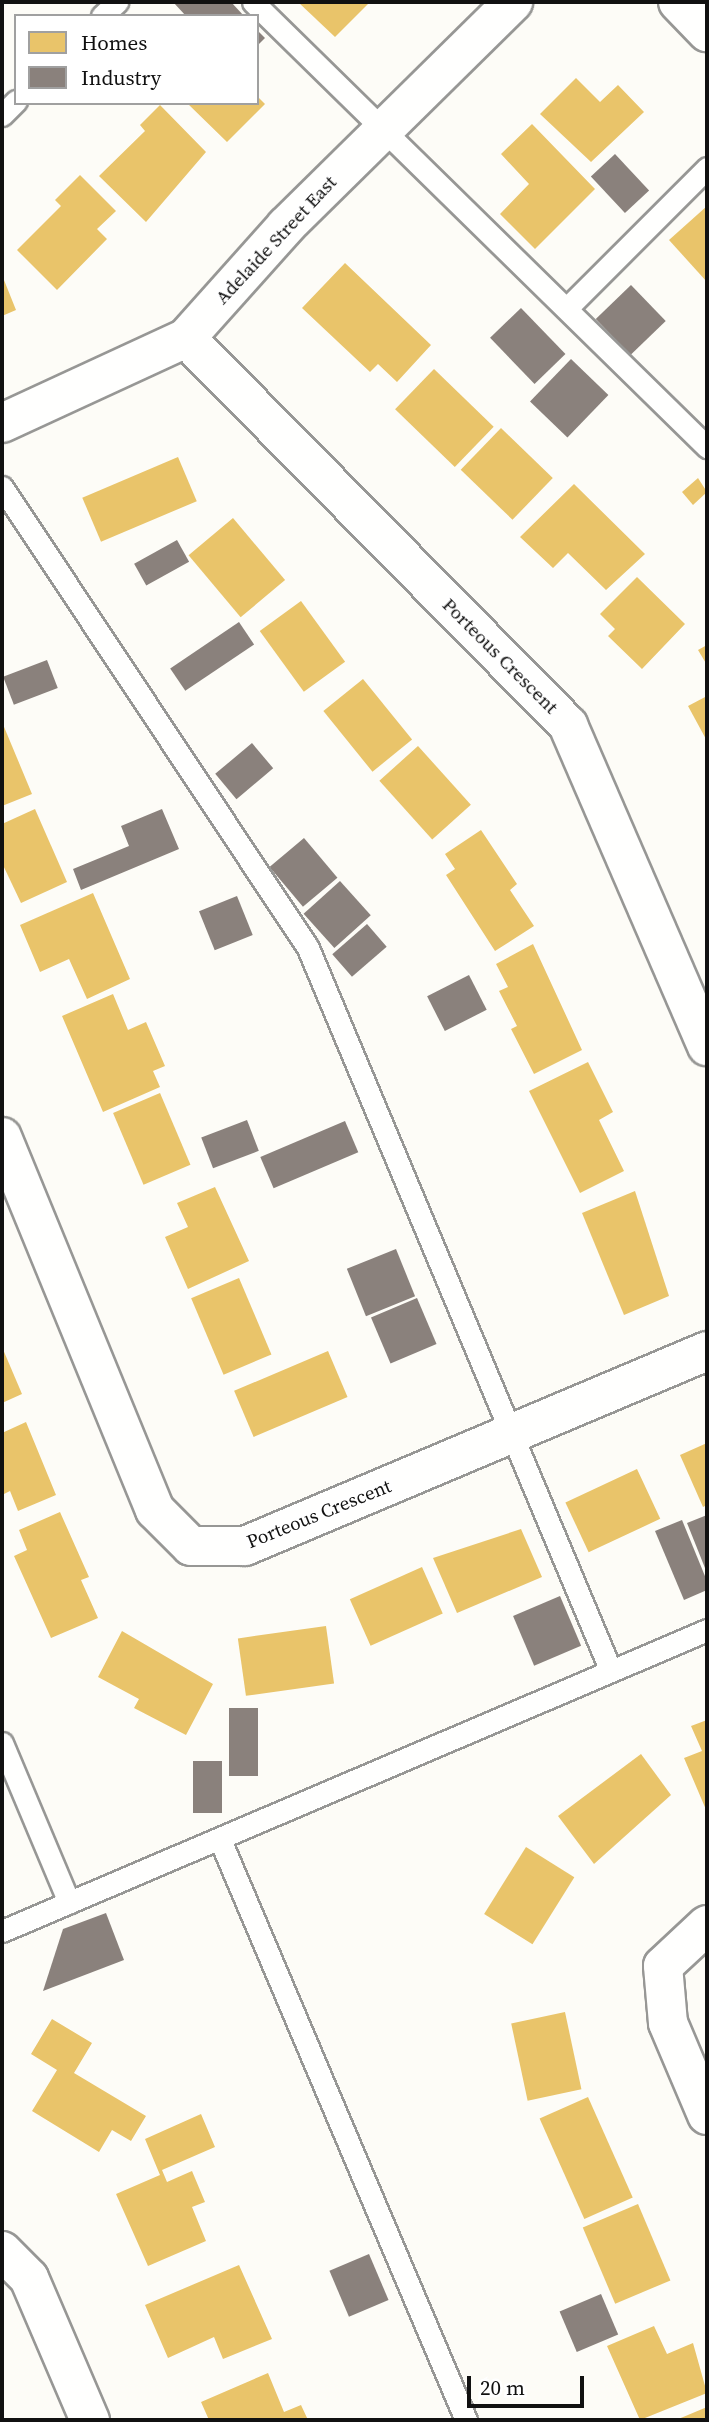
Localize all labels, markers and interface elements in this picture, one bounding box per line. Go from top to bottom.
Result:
legend [14,14,259,105]
text: Homes [81,28,147,57]
text: Industry [81,63,161,92]
street label: Adelaide Street East [211,171,341,309]
street label: Porteous Crescent [438,594,562,718]
street label: Porteous Crescent [243,1475,395,1553]
scale bar [471,2362,588,2406]
text: 20 m [480,2373,525,2402]

